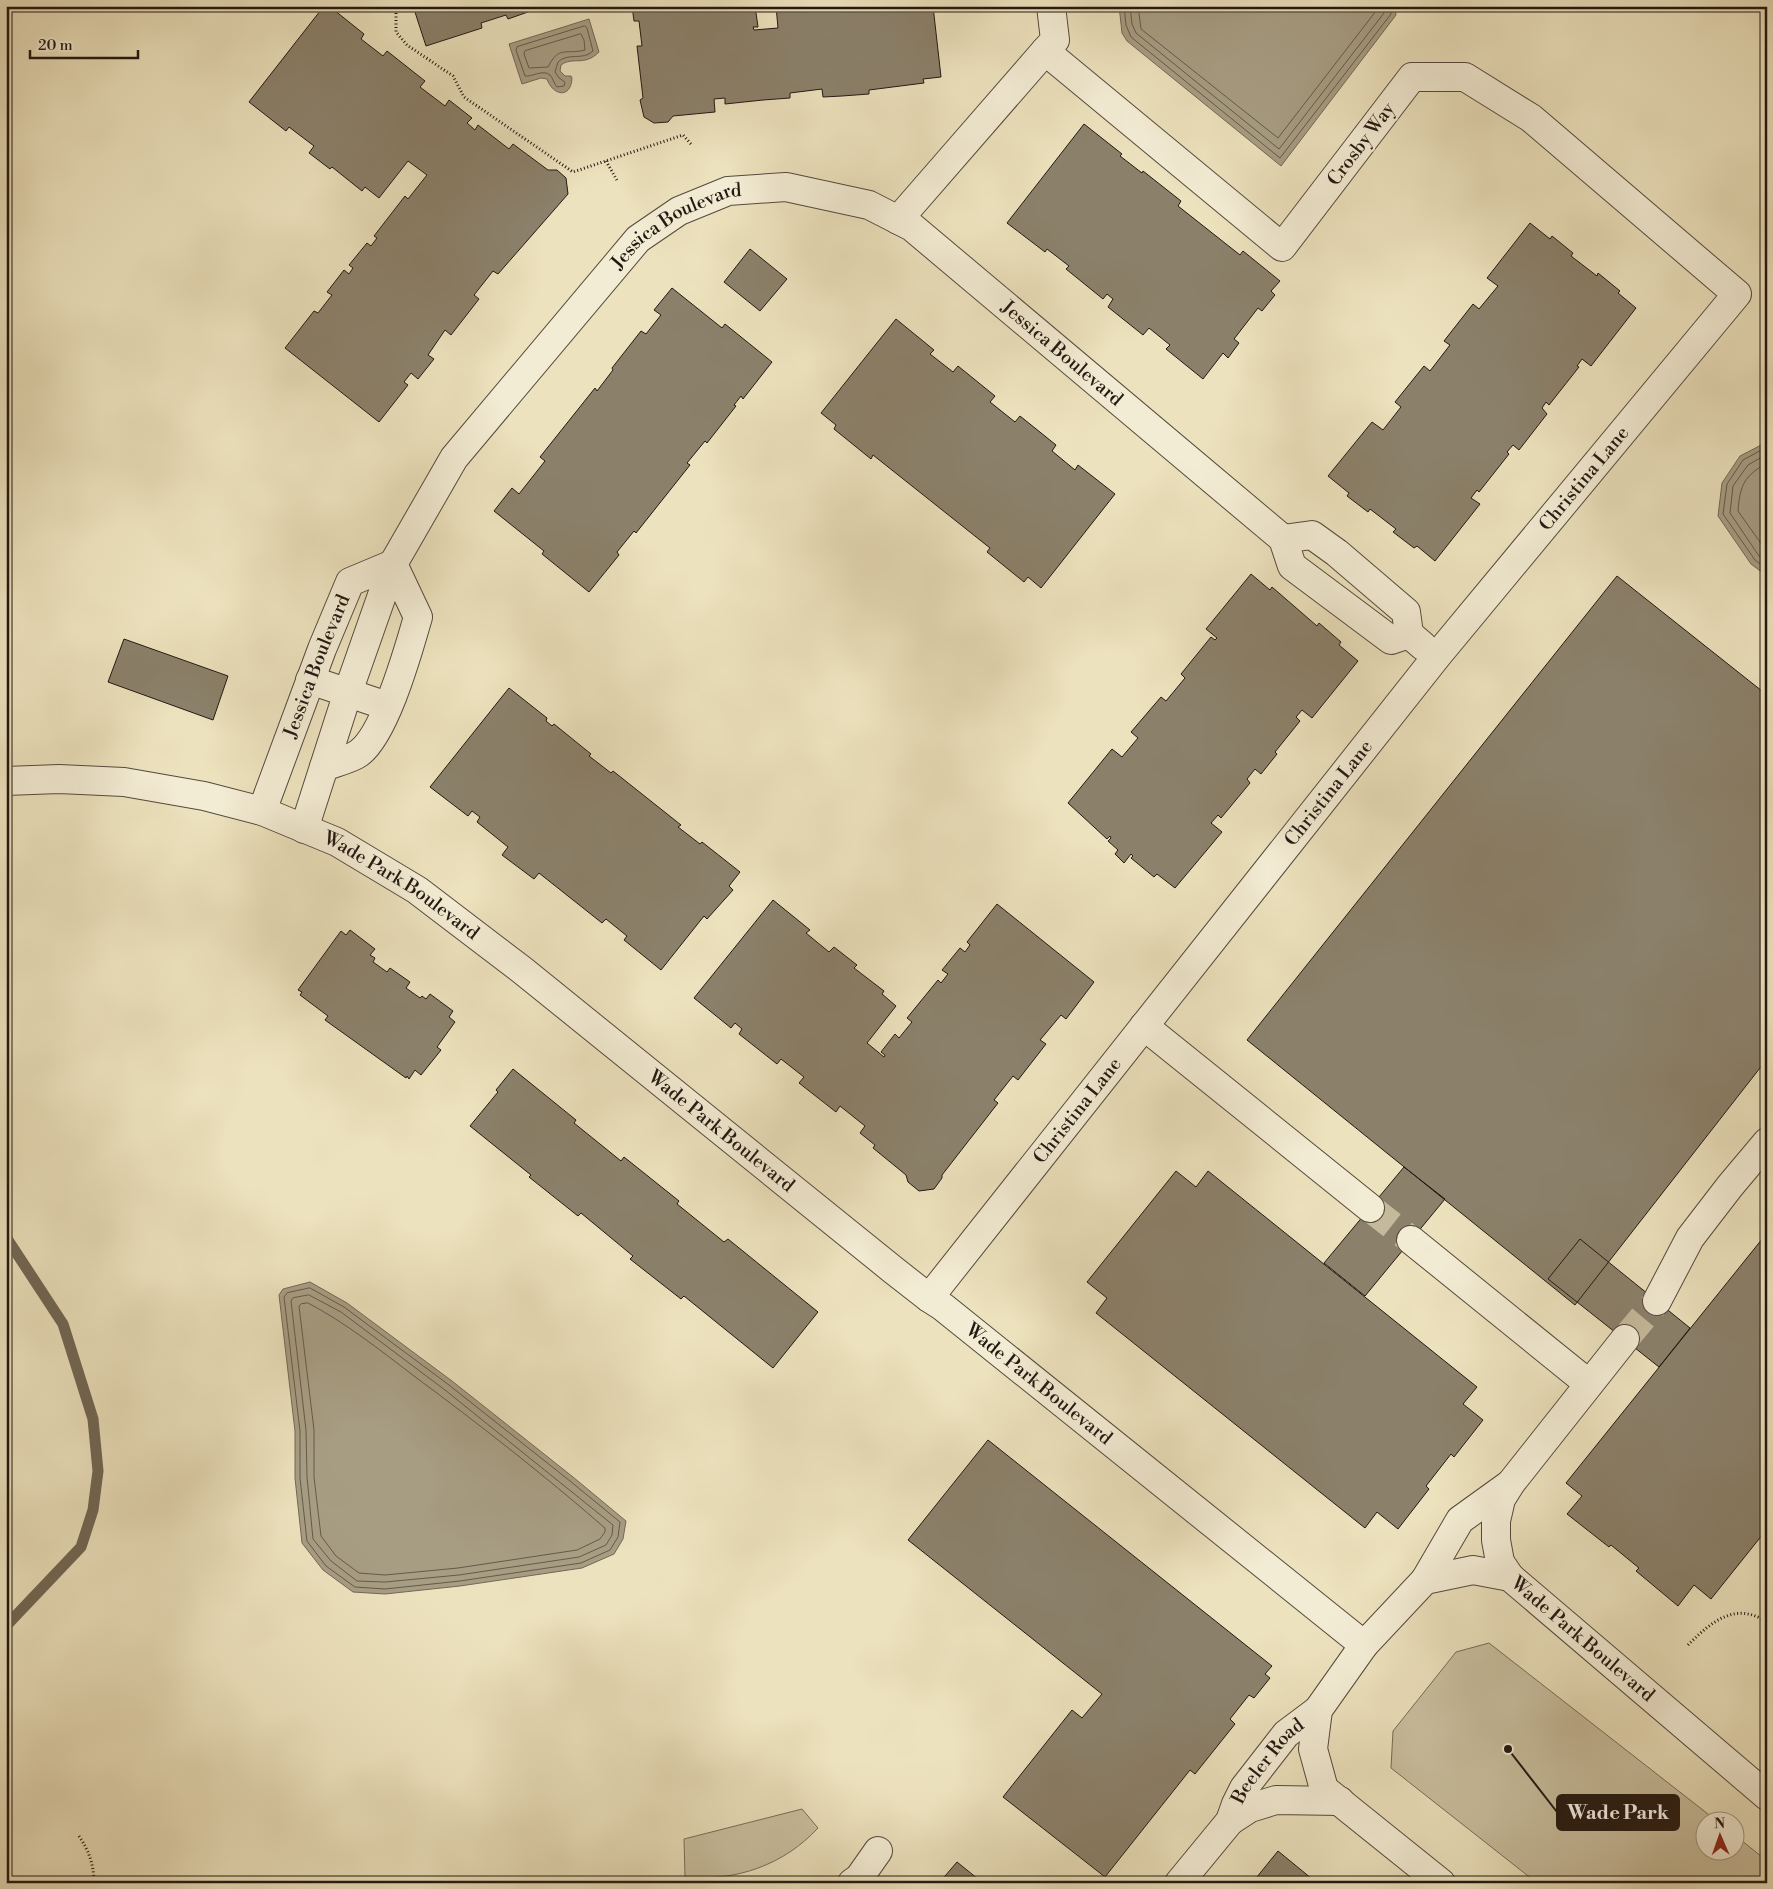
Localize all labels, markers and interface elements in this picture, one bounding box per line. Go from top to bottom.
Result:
scale bar [30,28,138,60]
text: 20 m [38,36,73,55]
street label: Crosby Way [1322,97,1401,191]
street label: Jessica Boulevard [605,178,742,275]
street label: Jessica Boulevard [996,295,1128,411]
street label: Christina Lane [1534,421,1634,536]
street label: Jessica Boulevard [278,591,356,742]
street label: Christina Lane [1279,735,1378,851]
street label: Wade Park Boulevard [319,826,484,945]
street label: Christina Lane [1028,1053,1127,1169]
street label: Wade Park Boulevard [643,1064,800,1198]
street label: Wade Park Boulevard [960,1317,1117,1450]
street label: Wade Park Boulevard [1505,1570,1660,1707]
street label: Beeler Road [1226,1713,1309,1809]
callout: Wade Park [1557,1795,1679,1830]
text: Wade Park [1566,1801,1670,1826]
north arrow [1696,1812,1746,1862]
text: N [1714,1815,1725,1833]

